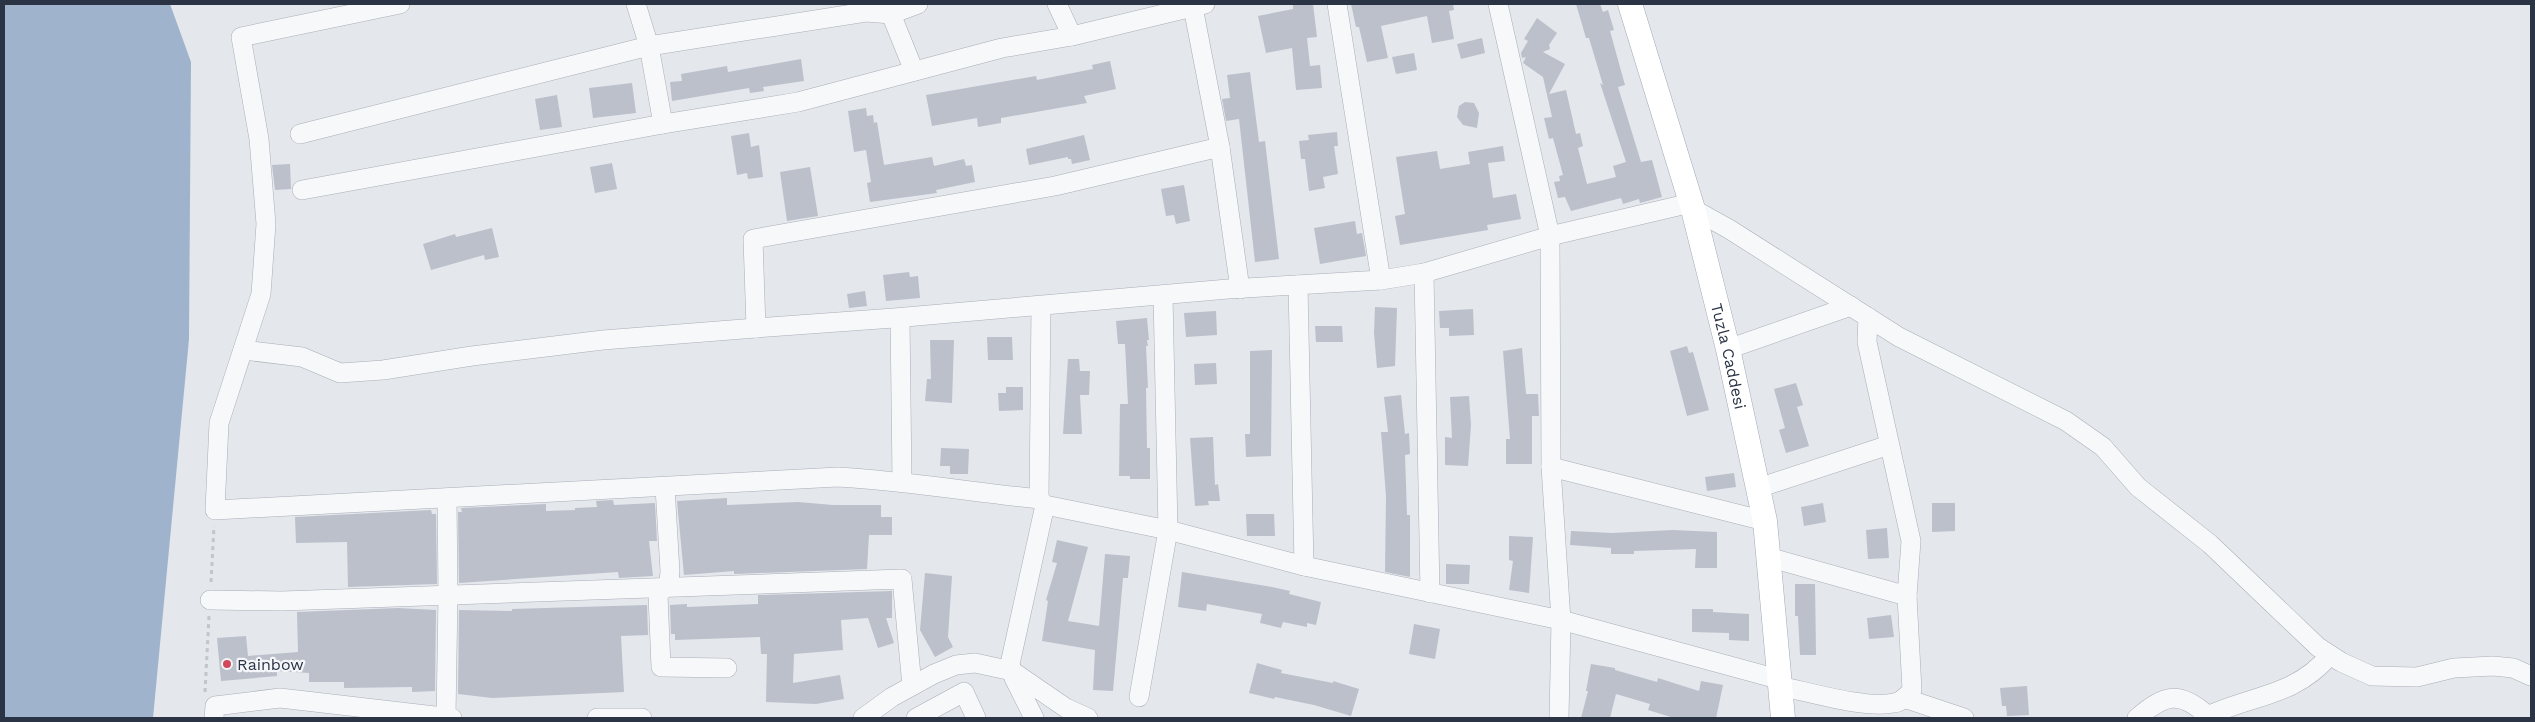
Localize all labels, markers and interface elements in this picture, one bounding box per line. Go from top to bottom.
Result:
street label: Tuzla Caddesi [1707,301,1750,411]
place label: Rainbow [237,655,304,674]
marker: Rainbow [221,658,233,670]

